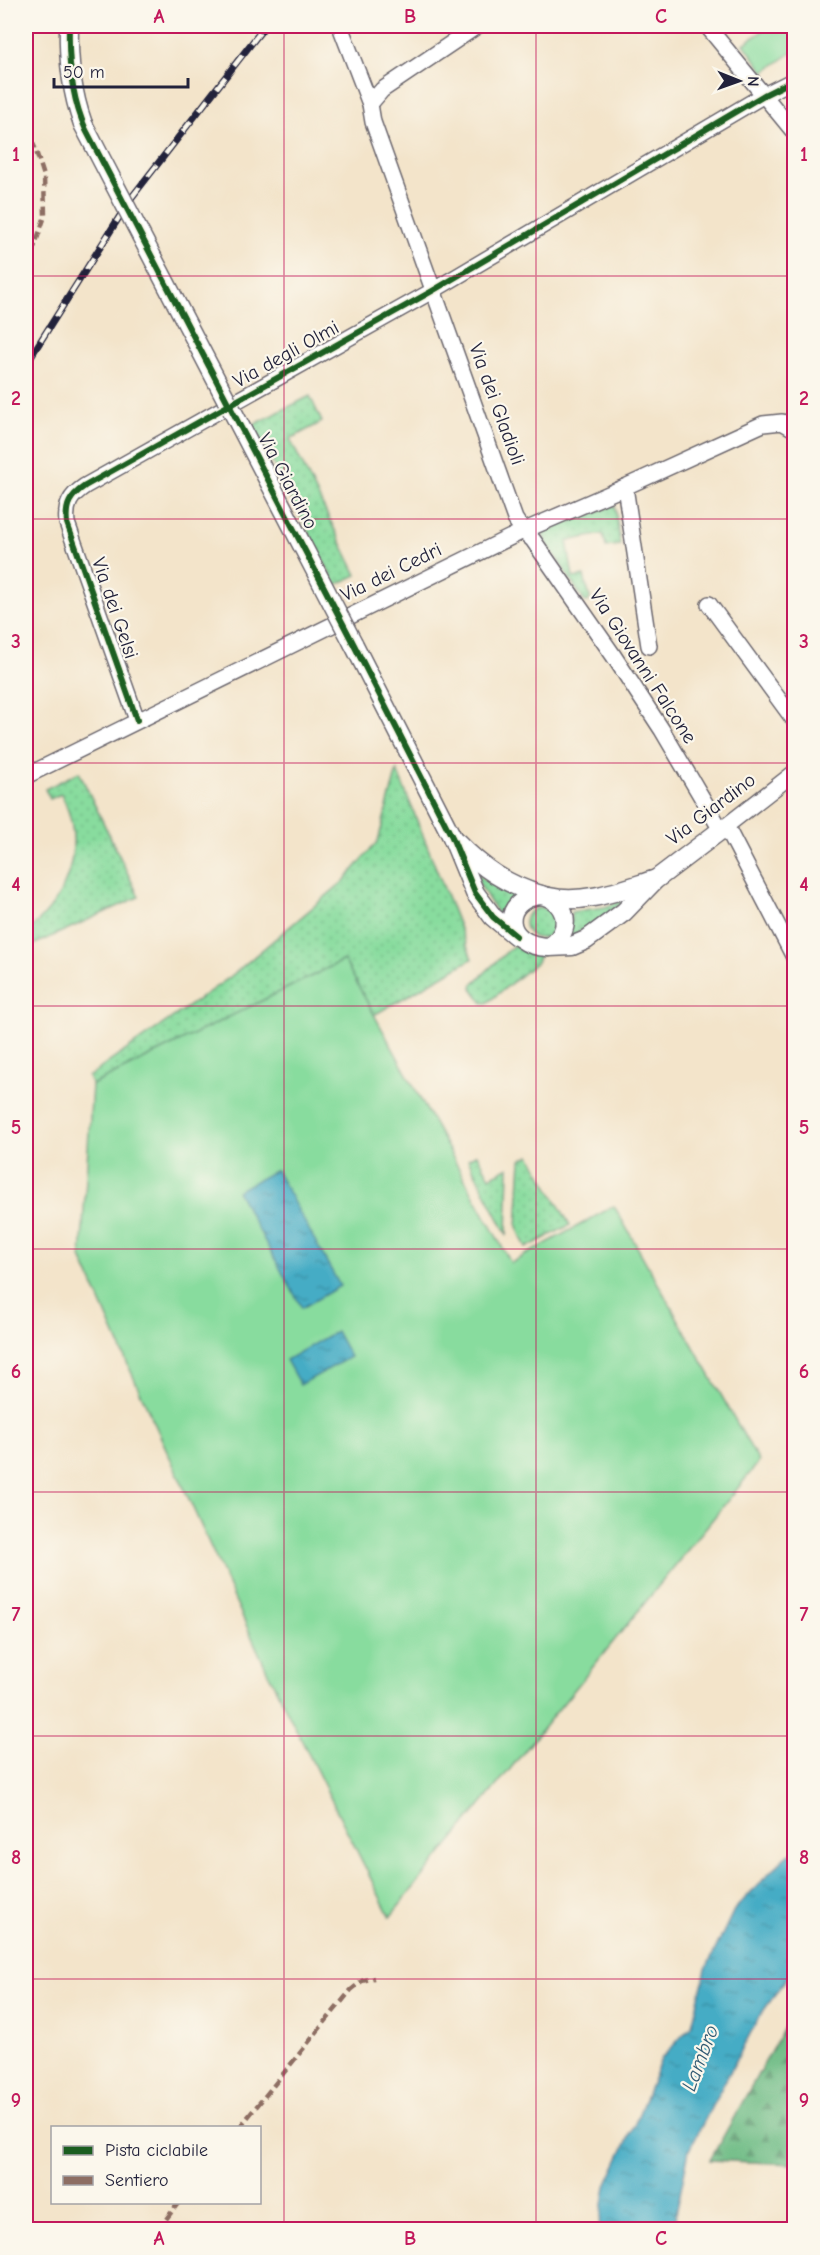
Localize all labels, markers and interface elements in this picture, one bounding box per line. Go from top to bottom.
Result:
text: A [153,5,165,28]
text: B [404,5,416,28]
text: C [655,5,667,28]
scale bar [54,51,188,89]
north arrow [709,51,769,111]
text: 50 m [63,62,105,83]
text: N [744,76,762,87]
text: 1 [12,143,20,166]
text: 1 [800,143,808,166]
street label: Via degli Olmi [229,315,343,393]
street label: Via dei Gladioli [464,340,530,468]
text: 2 [11,387,21,410]
text: 2 [799,387,809,410]
street label: Via Giardino [253,429,323,533]
street label: Via dei Cedri [337,538,445,606]
street label: Via dei Gelsi [87,554,143,662]
street label: Via Giovanni Falcone [584,584,702,748]
text: 3 [11,630,21,653]
text: 3 [799,630,809,653]
street label: Via Giardino [662,768,760,850]
text: 4 [11,873,21,896]
text: 4 [799,873,809,896]
text: 5 [11,1116,21,1139]
text: 5 [799,1116,809,1139]
text: 6 [11,1360,21,1383]
text: 6 [799,1360,809,1383]
text: 7 [12,1603,21,1626]
text: 7 [800,1603,809,1626]
text: 8 [11,1846,21,1869]
text: 8 [799,1846,809,1869]
water label: Lambro [676,2022,724,2094]
text: 9 [11,2089,21,2112]
text: 9 [799,2089,809,2112]
legend [51,2126,261,2204]
text: Pista ciclabile [105,2140,208,2161]
text: Sentiero [105,2170,169,2191]
text: A [153,2227,165,2250]
text: B [404,2227,416,2250]
text: C [655,2227,667,2250]

